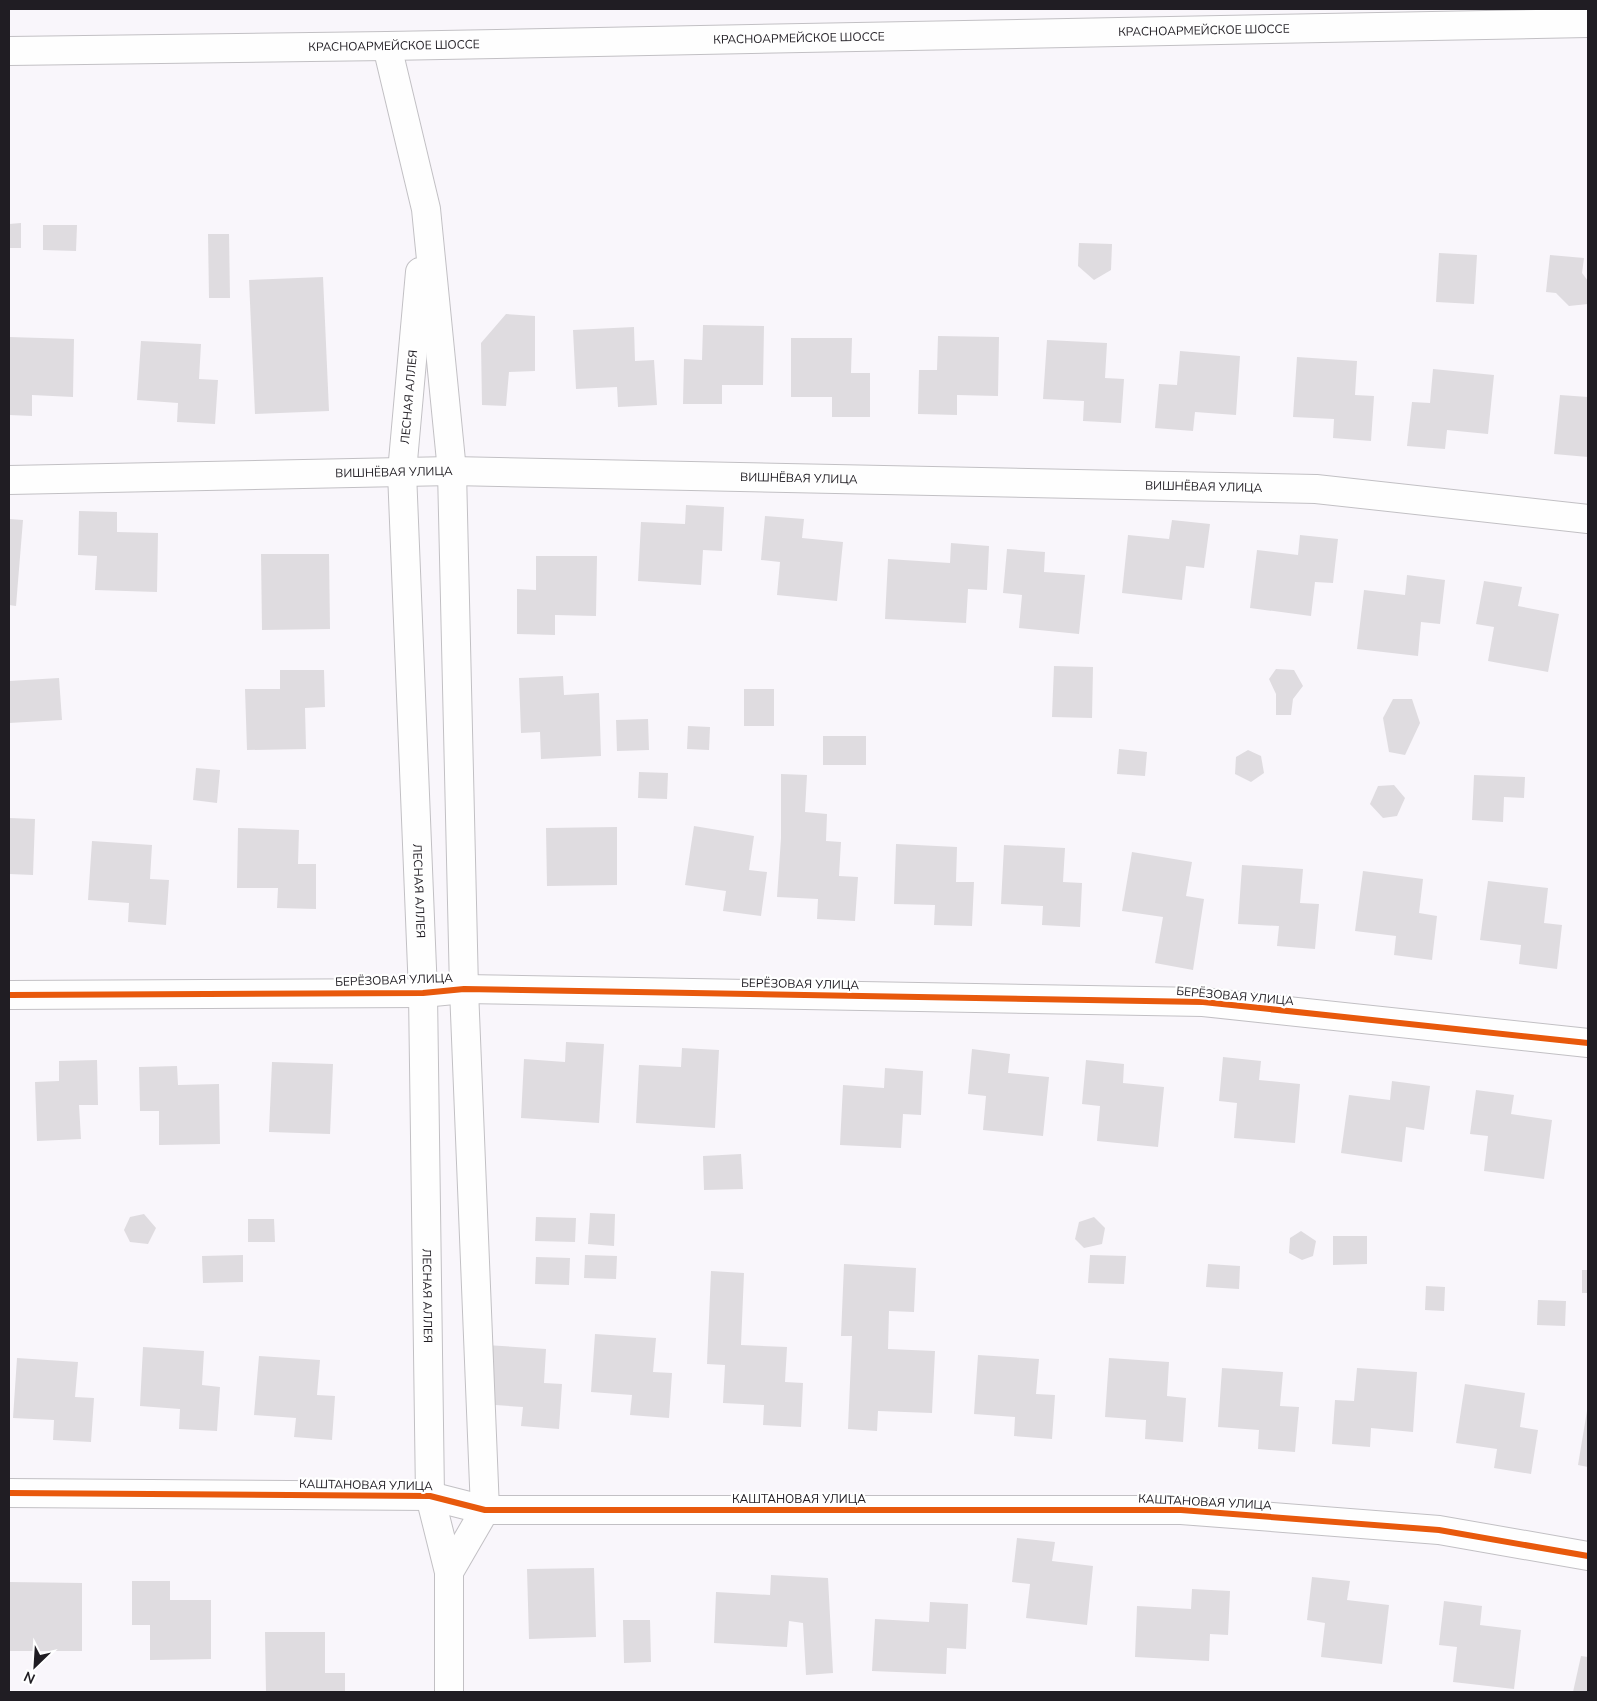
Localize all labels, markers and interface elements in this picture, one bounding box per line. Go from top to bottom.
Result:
street label: КРАСНОАРМЕЙСКОЕ ШОССЕ [1118,21,1290,40]
street label: КРАСНОАРМЕЙСКОЕ ШОССЕ [713,28,885,48]
street label: КРАСНОАРМЕЙСКОЕ ШОССЕ [308,36,480,55]
street label: ЛЕСНАЯ АЛЛЕЯ [397,349,421,445]
street label: ВИШНЁВАЯ УЛИЦА [335,463,453,481]
street label: ВИШНЁВАЯ УЛИЦА [740,469,858,487]
street label: ВИШНЁВАЯ УЛИЦА [1145,477,1263,496]
street label: ЛЕСНАЯ АЛЛЕЯ [409,843,429,938]
street label: БЕРЁЗОВАЯ УЛИЦА [335,970,453,990]
street label: БЕРЁЗОВАЯ УЛИЦА [741,975,859,993]
street label: БЕРЁЗОВАЯ УЛИЦА [1176,983,1295,1009]
street label: ЛЕСНАЯ АЛЛЕЯ [419,1248,436,1343]
street label: КАШТАНОВАЯ УЛИЦА [299,1476,433,1494]
street label: КАШТАНОВАЯ УЛИЦА [732,1491,866,1507]
street label: КАШТАНОВАЯ УЛИЦА [1138,1491,1272,1514]
north arrow [10,1641,60,1691]
text: N [21,1667,38,1688]

